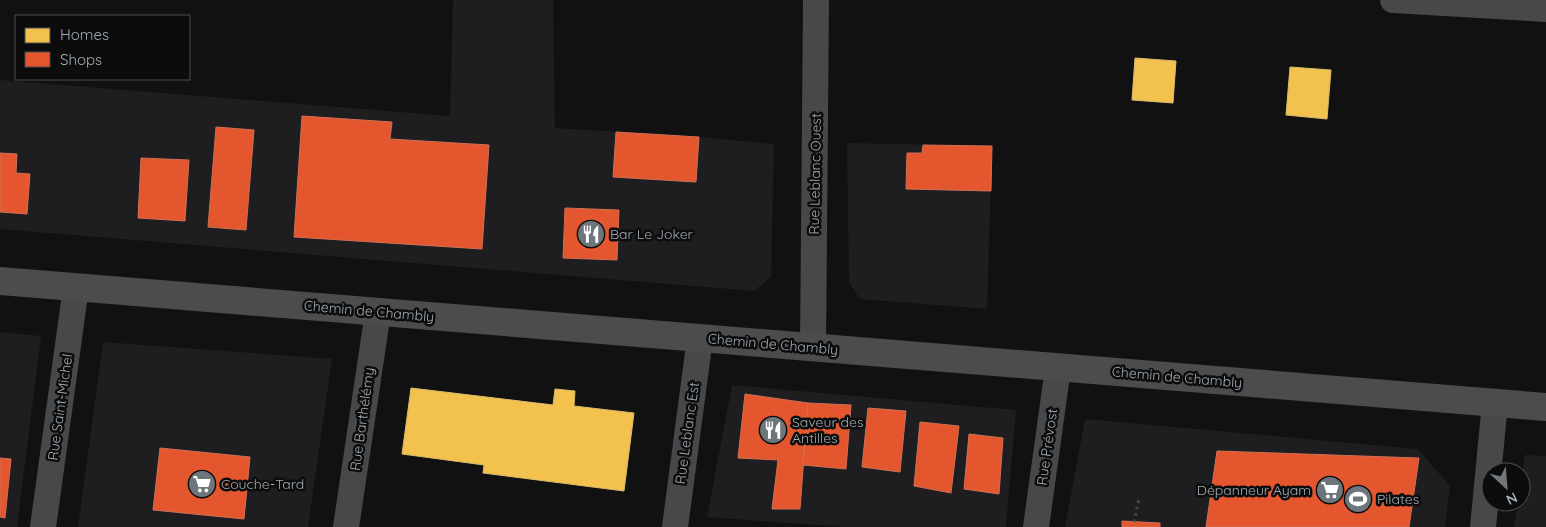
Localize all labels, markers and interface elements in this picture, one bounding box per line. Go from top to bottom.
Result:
legend [15,15,190,80]
text: Homes [60,25,109,44]
text: Shops [60,50,102,69]
street label: Rue Leblanc Ouest [805,113,825,235]
restaurant icon: Bar Le Joker [576,219,606,249]
place label: Bar Le Joker [610,225,694,243]
street label: Chemin de Chambly [303,296,435,326]
street label: Chemin de Chambly [707,329,839,359]
street label: Rue Saint-Michel [44,353,76,461]
street label: Chemin de Chambly [1111,362,1243,392]
street label: Rue Barthélémy [346,366,378,472]
street label: Rue Leblanc Est [671,381,703,485]
street label: Rue Prévost [1033,407,1061,487]
place label: Saveur des Antilles [792,413,864,447]
restaurant icon: Saveur des Antilles [758,415,788,445]
north arrow [1481,462,1531,512]
supermarket icon: Couche-Tard [187,469,217,499]
place label: Couche-Tard [221,475,304,493]
supermarket icon: Dépanneur Ayam [1315,475,1345,505]
place label: Dépanneur Ayam [1197,481,1311,499]
sports icon: Pilates [1343,484,1373,514]
text: N [1503,488,1520,509]
place label: Pilates [1377,490,1419,508]

